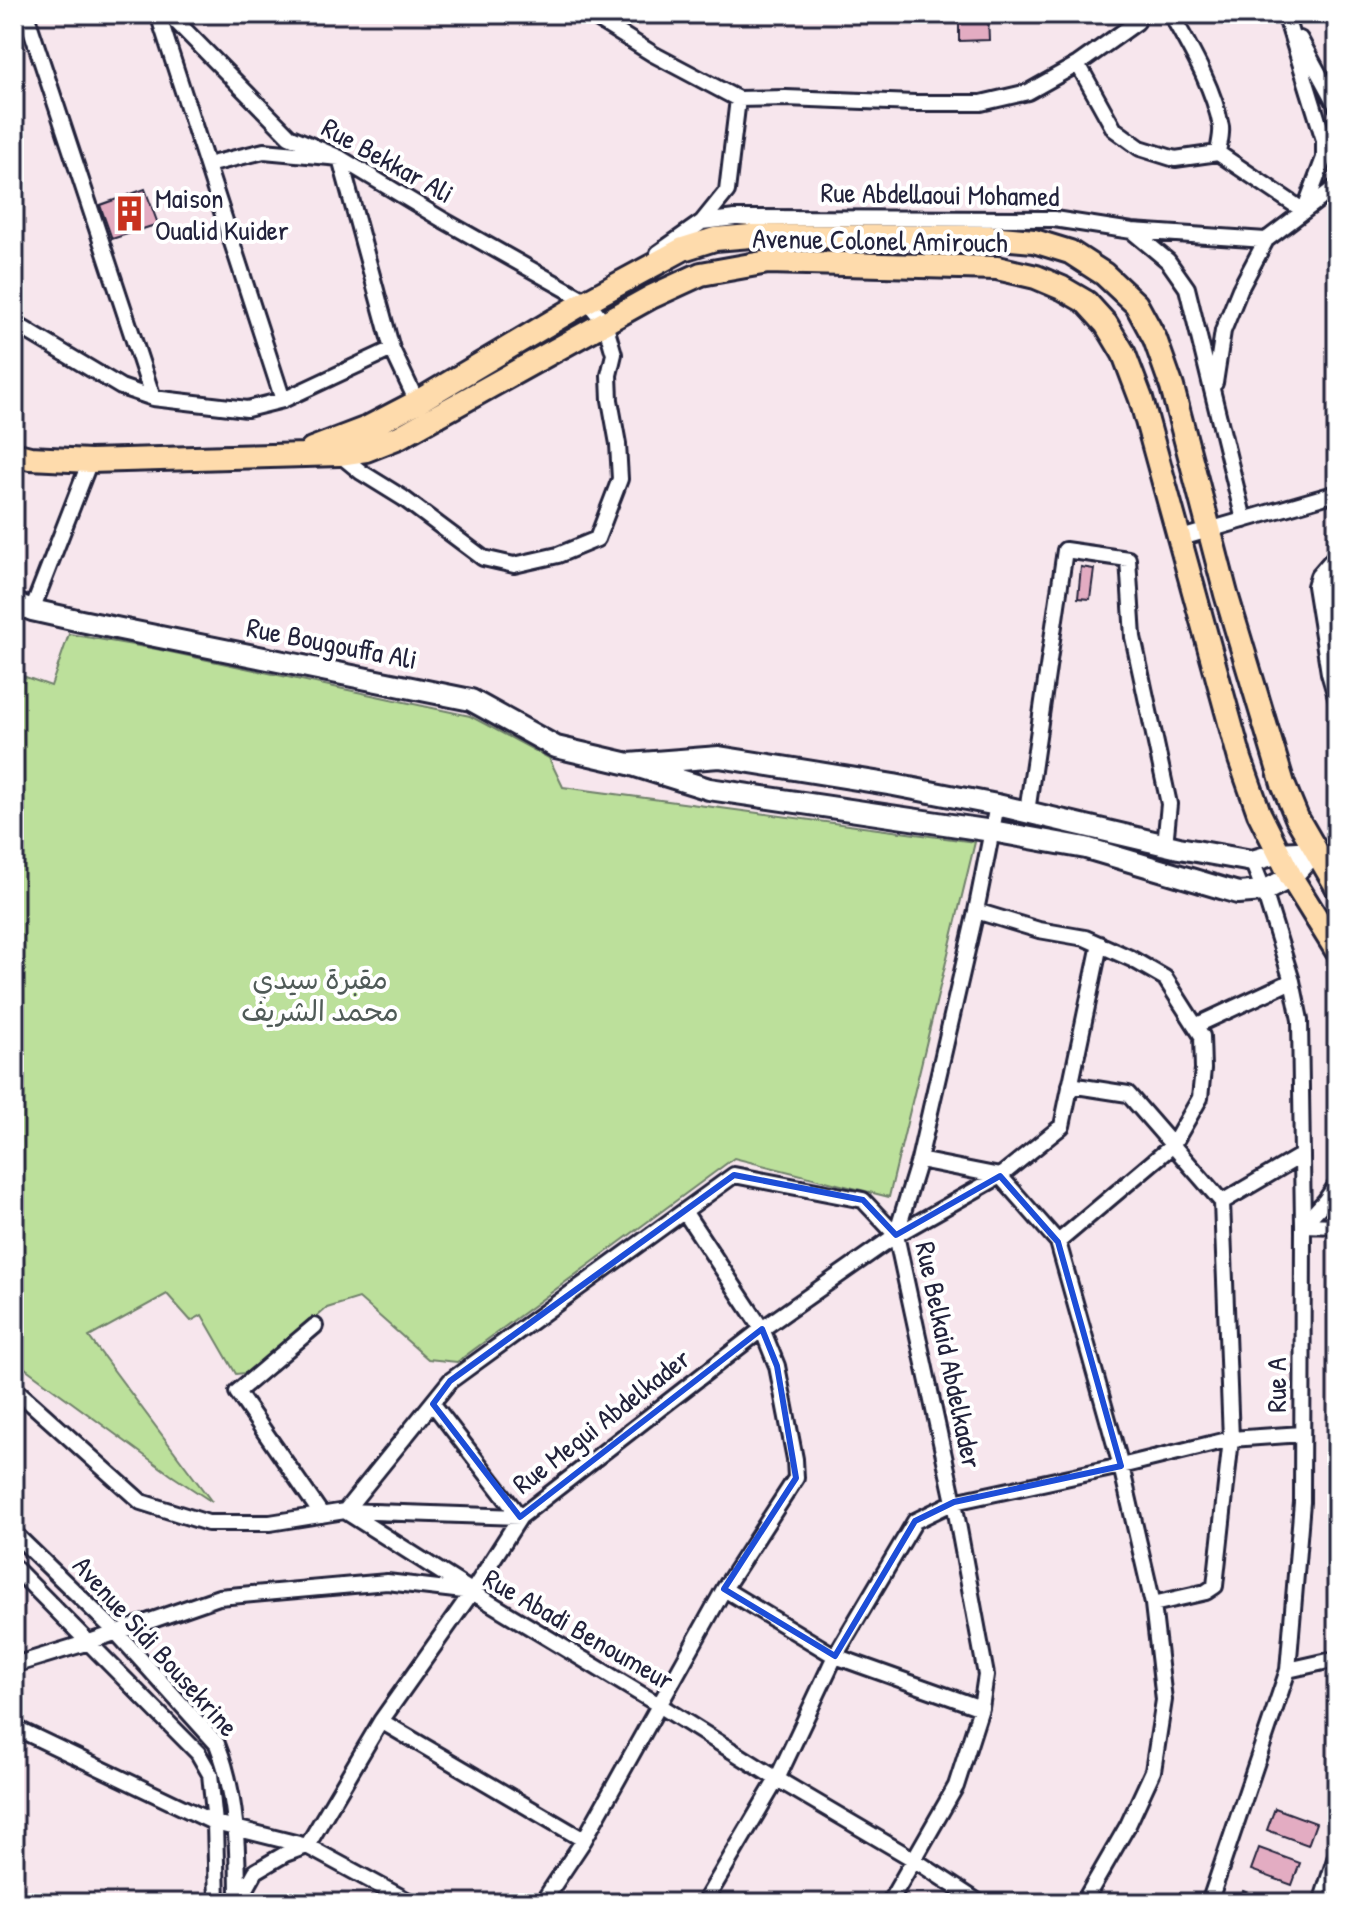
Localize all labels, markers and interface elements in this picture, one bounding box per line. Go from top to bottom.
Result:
street label: Rue Bekkar Ali [315,108,461,212]
street label: Rue Abdellaoui Mohamed [820,173,1060,215]
place label: Maison Oualid Kuider [155,179,289,249]
building icon: Maison Oualid Kuider [110,195,148,233]
street label: Avenue Colonel Amirouch [752,219,1008,261]
street label: Rue Bougouffa Ali [244,608,420,678]
park label: مقبرة سيدي محمد الشريف [241,960,399,1030]
street label: Rue Belkaid Abdelkader [906,1238,992,1472]
street label: Rue Megui Abdelkader [504,1339,698,1502]
street label: Rue A [1257,1357,1295,1413]
street label: Avenue Sidi Bousekrine [65,1547,247,1745]
street label: Rue Abadi Benoumeur [477,1559,681,1699]

